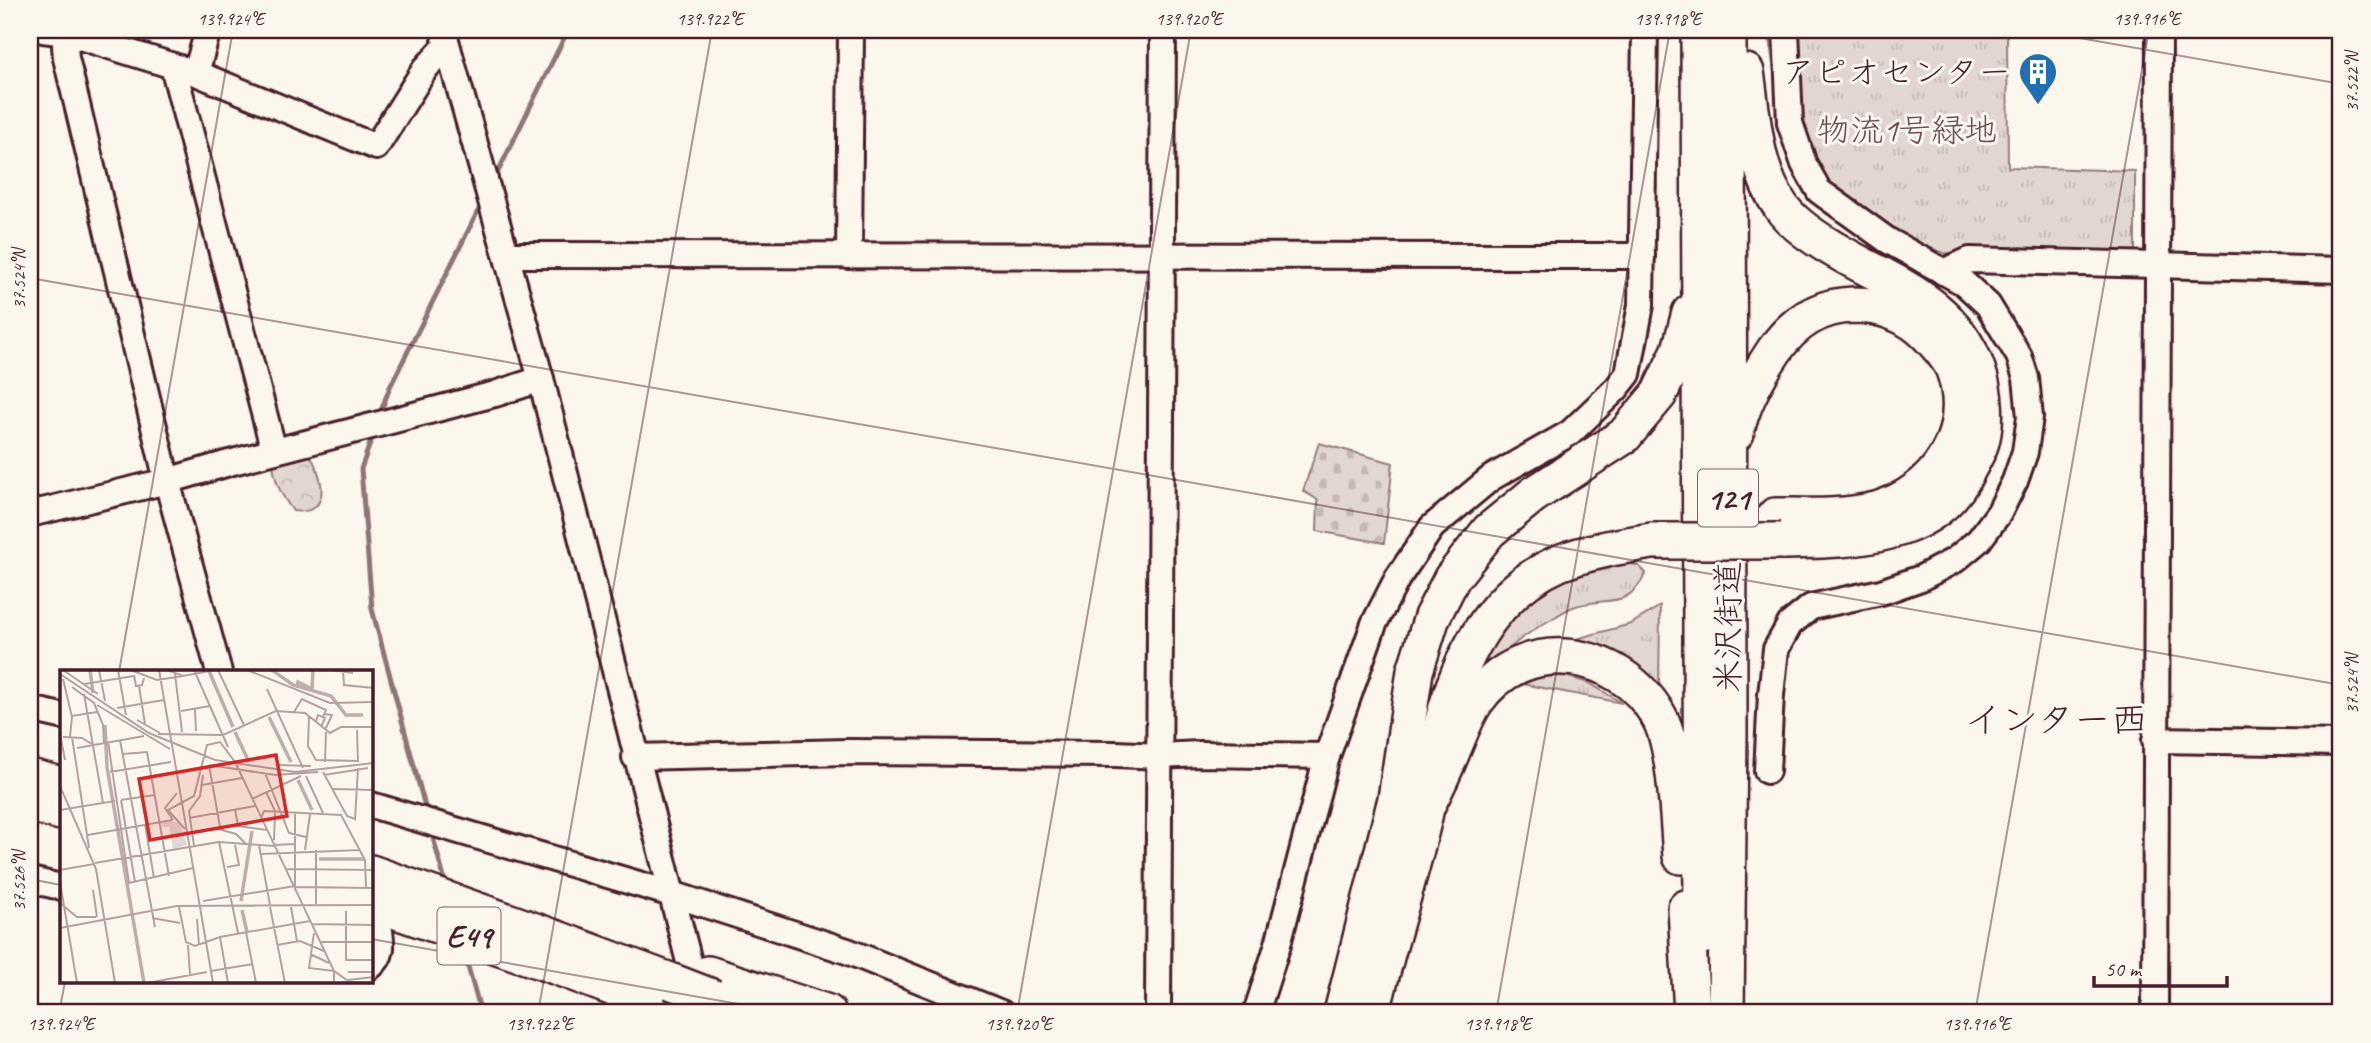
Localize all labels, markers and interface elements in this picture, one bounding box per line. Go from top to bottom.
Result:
text: 139.924°E [198,8,267,30]
text: 139.922°E [677,8,746,30]
text: 139.920°E [1156,8,1225,30]
text: 139.918°E [1635,8,1704,30]
text: 139.916°E [2114,8,2183,30]
text: 37.522°N [2341,49,2363,112]
place label: アピオセンター [1781,51,2011,93]
building icon: アピオセンター [2017,51,2059,106]
park label: 物流1号緑地 [1817,109,1997,151]
text: 37.524°N [8,246,30,309]
road number: 121 [1698,470,1758,526]
street label: 米沢街道 [1707,561,1749,693]
text: 37.524°N [2341,651,2363,714]
inset map [60,670,373,984]
district label: インター西 [1964,696,2148,743]
text: 37.526°N [8,848,30,911]
road number: E49 [438,908,500,965]
scale bar [2094,945,2228,989]
text: 50 m [2105,956,2143,982]
text: 139.924°E [28,1013,97,1035]
text: 139.922°E [507,1013,576,1035]
text: 139.920°E [986,1013,1055,1035]
text: 139.918°E [1465,1013,1534,1035]
text: 139.916°E [1944,1013,2013,1035]

